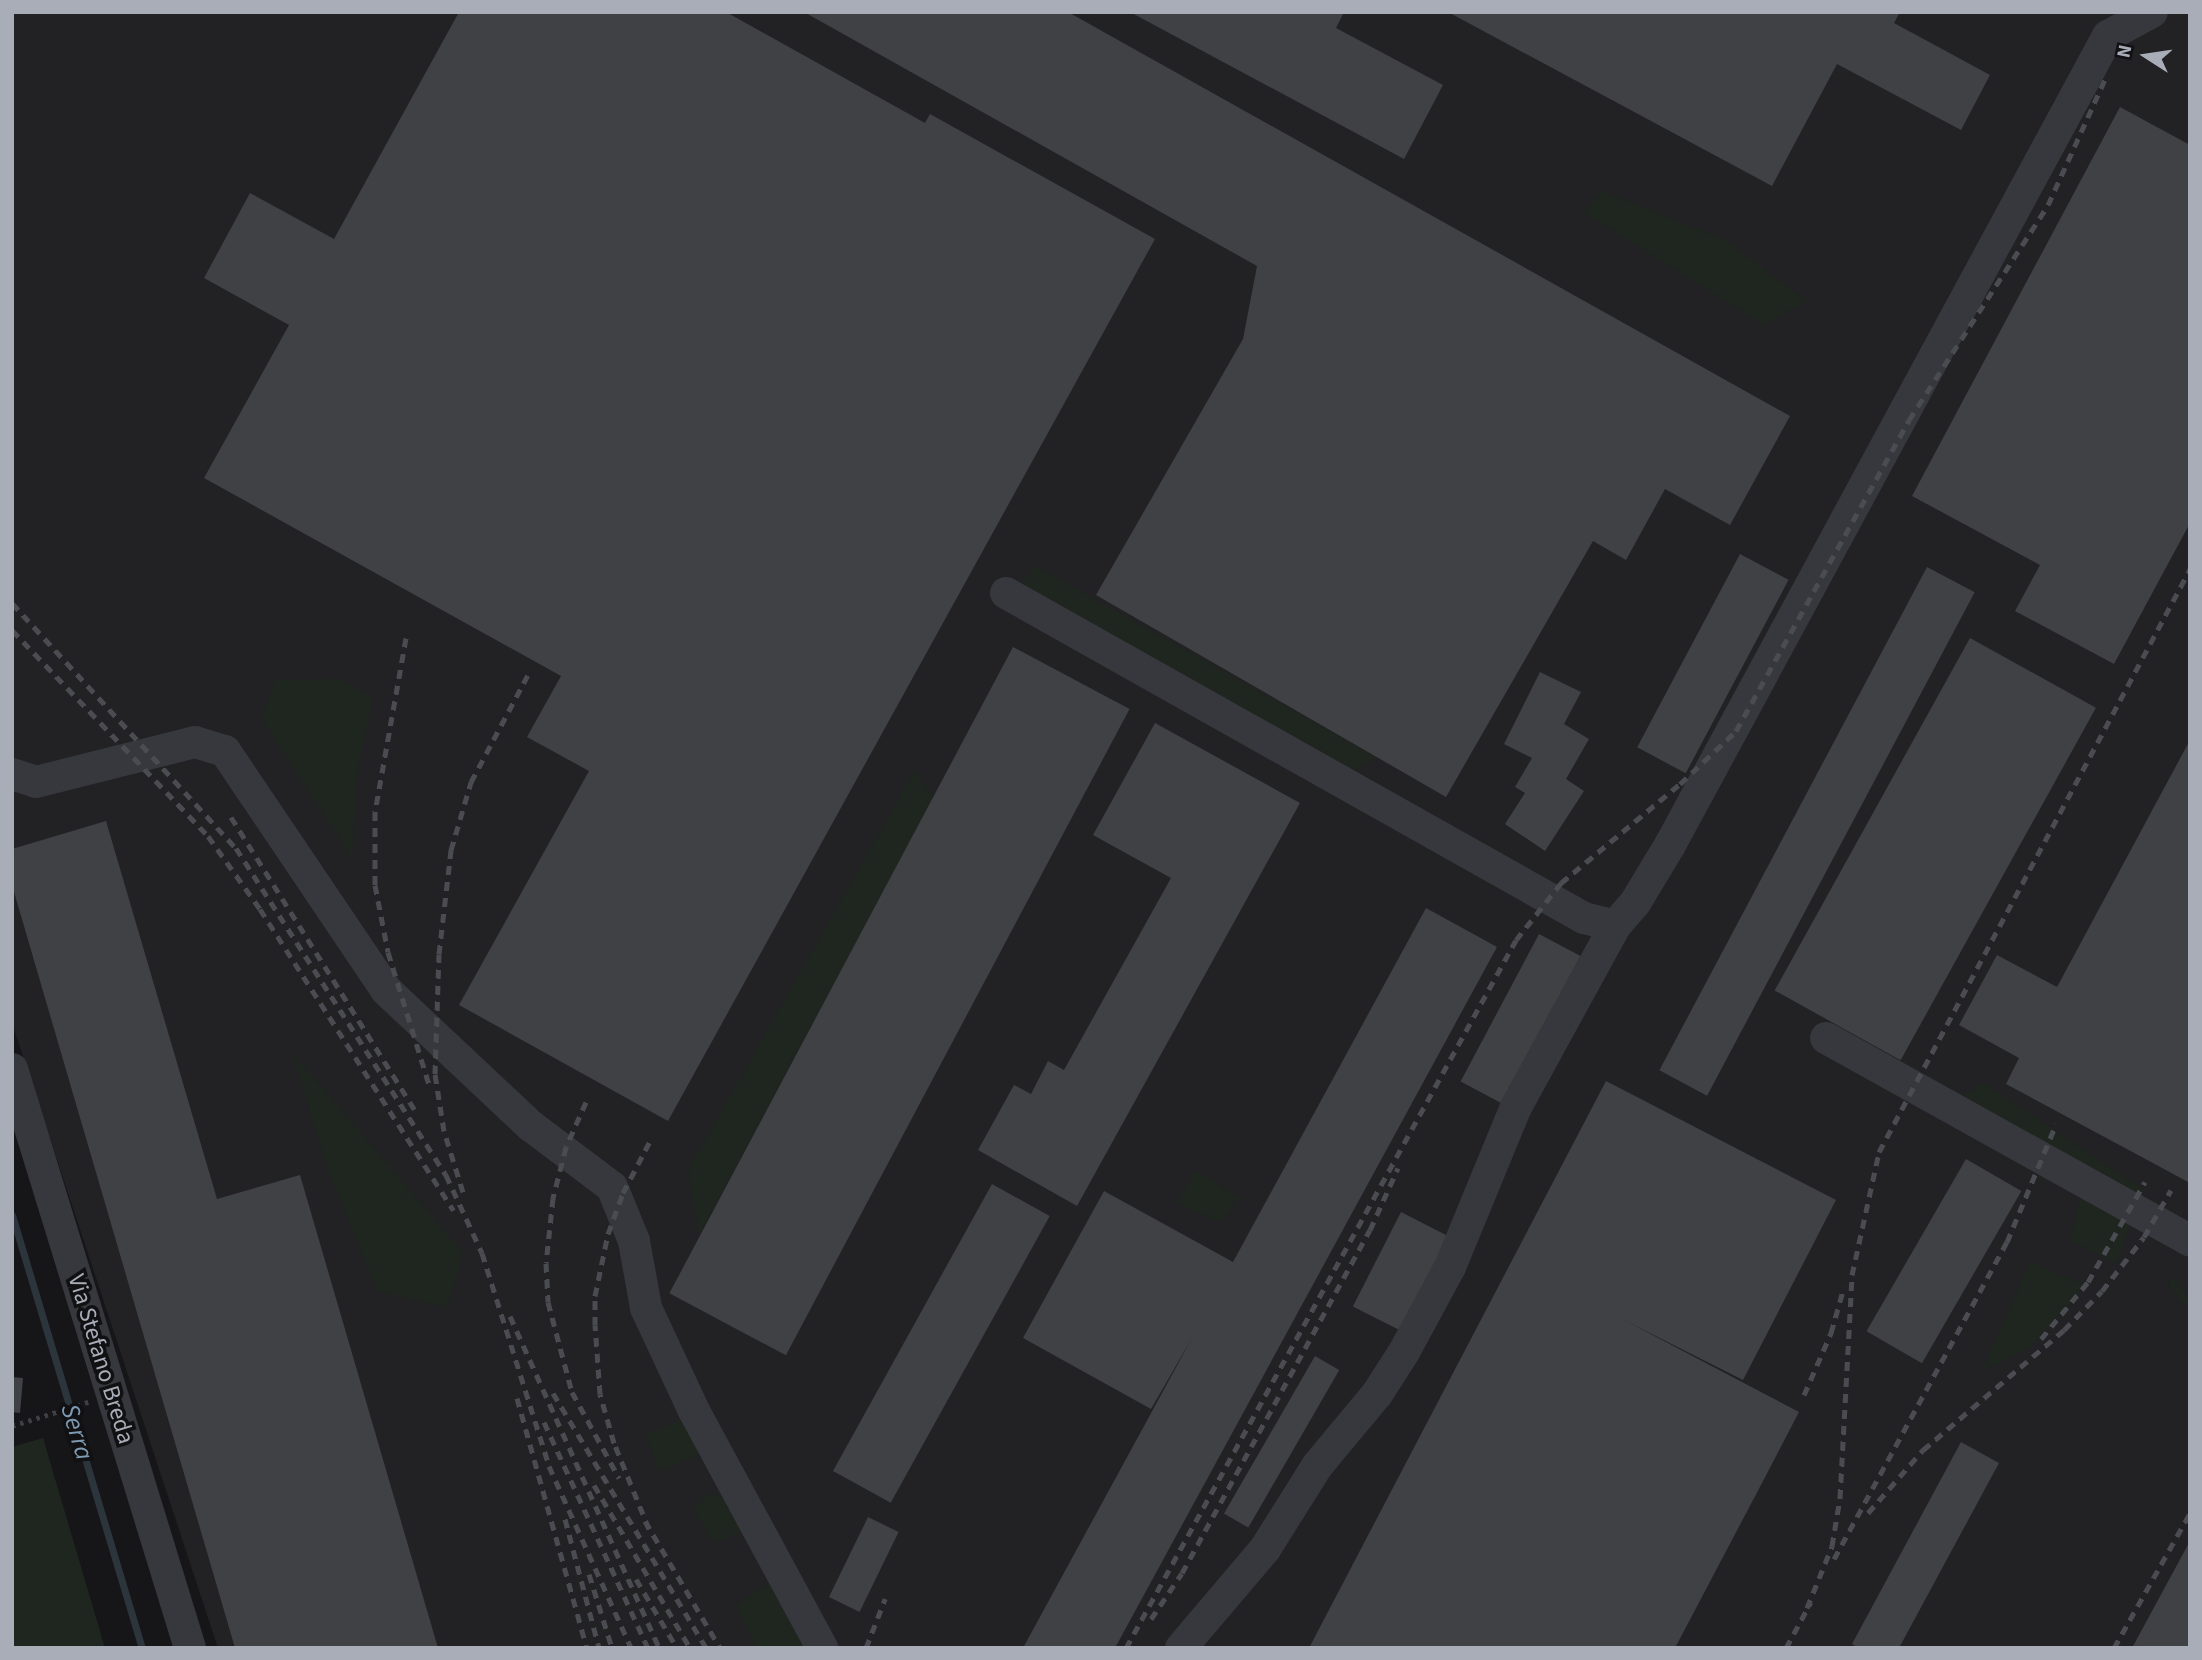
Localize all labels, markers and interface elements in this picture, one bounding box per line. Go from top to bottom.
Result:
north arrow [2111,21,2181,91]
text: N [2110,43,2139,61]
street label: Via Stefano Breda [61,1271,141,1447]
water label: Serra [54,1400,100,1464]

